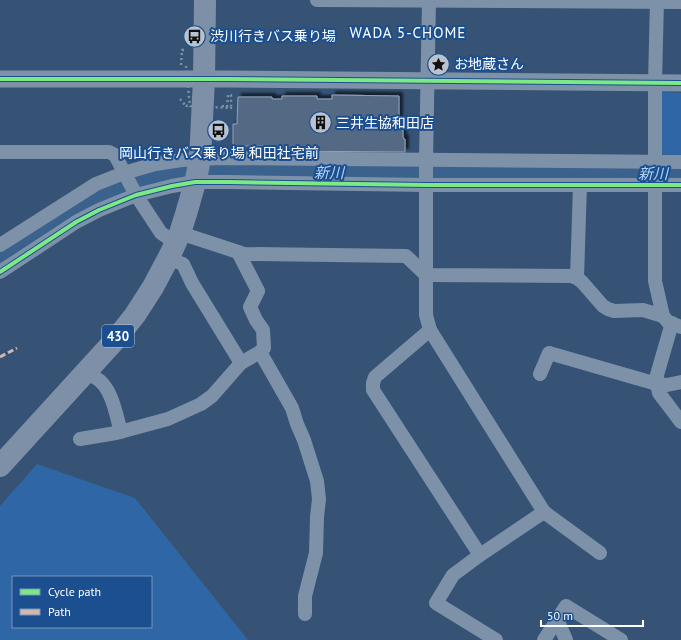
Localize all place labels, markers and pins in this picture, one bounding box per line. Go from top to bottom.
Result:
bus stop icon: 渋川行きバス乗り場 [182,23,208,49]
place label: 渋川行きバス乗り場 [210,27,336,45]
place icon: お地蔵さん [425,51,451,77]
place label: お地蔵さん [454,55,524,73]
building icon: 三井生協和田店 [307,110,333,136]
place label: 三井生協和田店 [336,114,434,132]
bus stop icon: 岡山行きバス乗り場 和田社宅前 [206,118,232,144]
place label: 岡山行きバス乗り場 和田社宅前 [119,144,319,162]

